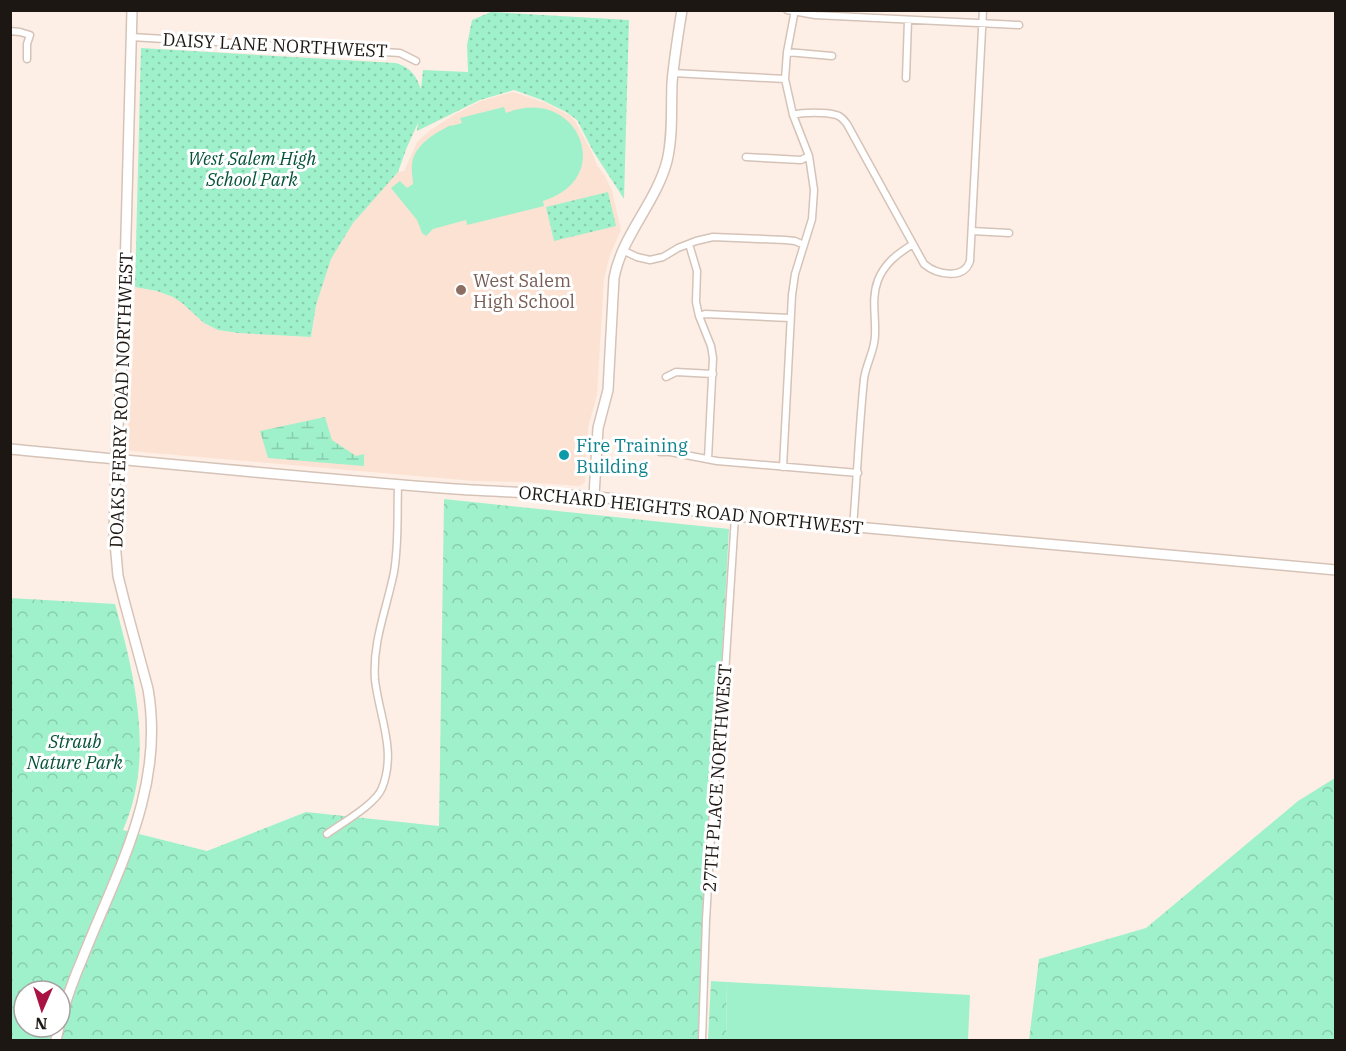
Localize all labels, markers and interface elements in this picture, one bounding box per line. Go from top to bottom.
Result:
street label: DAISY LANE NORTHWEST [162,28,388,62]
park label: West Salem High School Park [188,147,316,191]
street label: DOAKS FERRY ROAD NORTHWEST [104,251,138,548]
place label: West Salem High School [473,269,575,313]
marker: West Salem High School [454,283,468,297]
place label: Fire Training Building [576,434,688,478]
marker: Fire Training Building [557,448,571,462]
street label: ORCHARD HEIGHTS ROAD NORTHWEST [517,480,865,540]
street label: 27TH PLACE NORTHWEST [698,663,736,893]
park label: Straub Nature Park [26,730,123,774]
north arrow [12,979,72,1039]
text: N [34,1014,48,1034]

